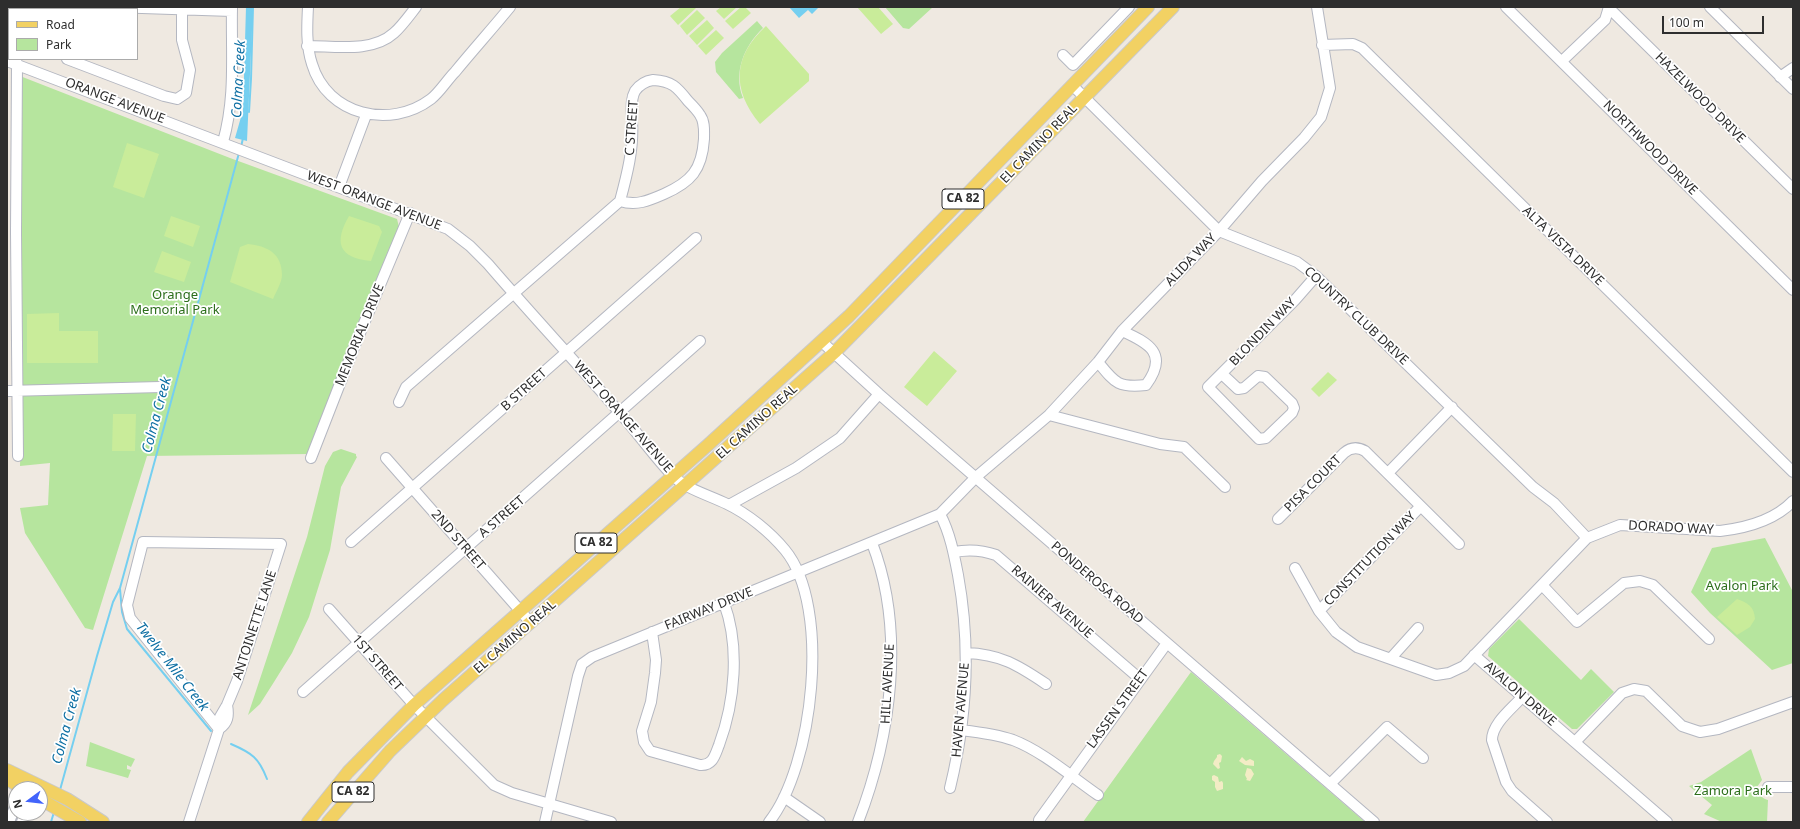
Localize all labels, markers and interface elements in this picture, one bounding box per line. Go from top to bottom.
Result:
legend [8,8,138,60]
scale bar [1664,8,1766,34]
text: 100 m [1669,14,1704,31]
text: Road [46,16,75,33]
text: Park [46,36,71,53]
water label: Colma Creek [229,40,249,118]
street label: HAZELWOOD DRIVE [1652,50,1748,146]
street label: ORANGE AVENUE [63,75,167,127]
street label: NORTHWOOD DRIVE [1600,98,1700,198]
street label: C STREET [622,100,642,156]
street label: EL CAMINO REAL [997,101,1081,187]
street label: WEST ORANGE AVENUE [304,168,444,234]
road number: CA 82 [942,189,984,209]
street label: ALTA VISTA DRIVE [1519,203,1607,289]
street label: ALIDA WAY [1162,231,1220,289]
street label: COUNTRY CLUB DRIVE [1301,264,1411,368]
street label: MEMORIAL DRIVE [332,282,388,388]
park label: Orange Memorial Park [130,287,220,318]
street label: BLONDIN WAY [1227,295,1299,369]
street label: WEST ORANGE AVENUE [570,358,676,476]
street label: B STREET [498,365,550,415]
water label: Colma Creek [139,375,175,455]
street label: EL CAMINO REAL [713,381,801,463]
street label: PISA COURT [1281,452,1345,516]
street label: A STREET [476,493,528,541]
street label: 2ND STREET [428,507,488,573]
street label: CONSTITUTION WAY [1321,509,1419,609]
street label: DORADO WAY [1628,518,1714,538]
road number: CA 82 [575,533,617,553]
street label: PONDEROSA ROAD [1048,539,1146,627]
street label: RAINIER AVENUE [1008,562,1096,642]
street label: ANTOINETTE LANE [230,568,280,682]
park label: Avalon Park [1706,578,1778,594]
street label: FAIRWAY DRIVE [662,584,756,634]
street label: EL CAMINO REAL [471,597,559,677]
water label: Twelve Mile Creek [132,619,212,715]
street label: 1ST STREET [348,632,406,694]
street label: HILL AVENUE [878,643,898,725]
street label: AVALON DRIVE [1481,658,1559,730]
street label: HAVEN AVENUE [949,662,973,758]
street label: LASSEN STREET [1084,666,1152,752]
water label: Colma Creek [49,686,85,766]
north arrow [8,781,48,821]
road number: CA 82 [332,782,374,802]
park label: Zamora Park [1694,783,1772,799]
text: N [8,798,25,810]

